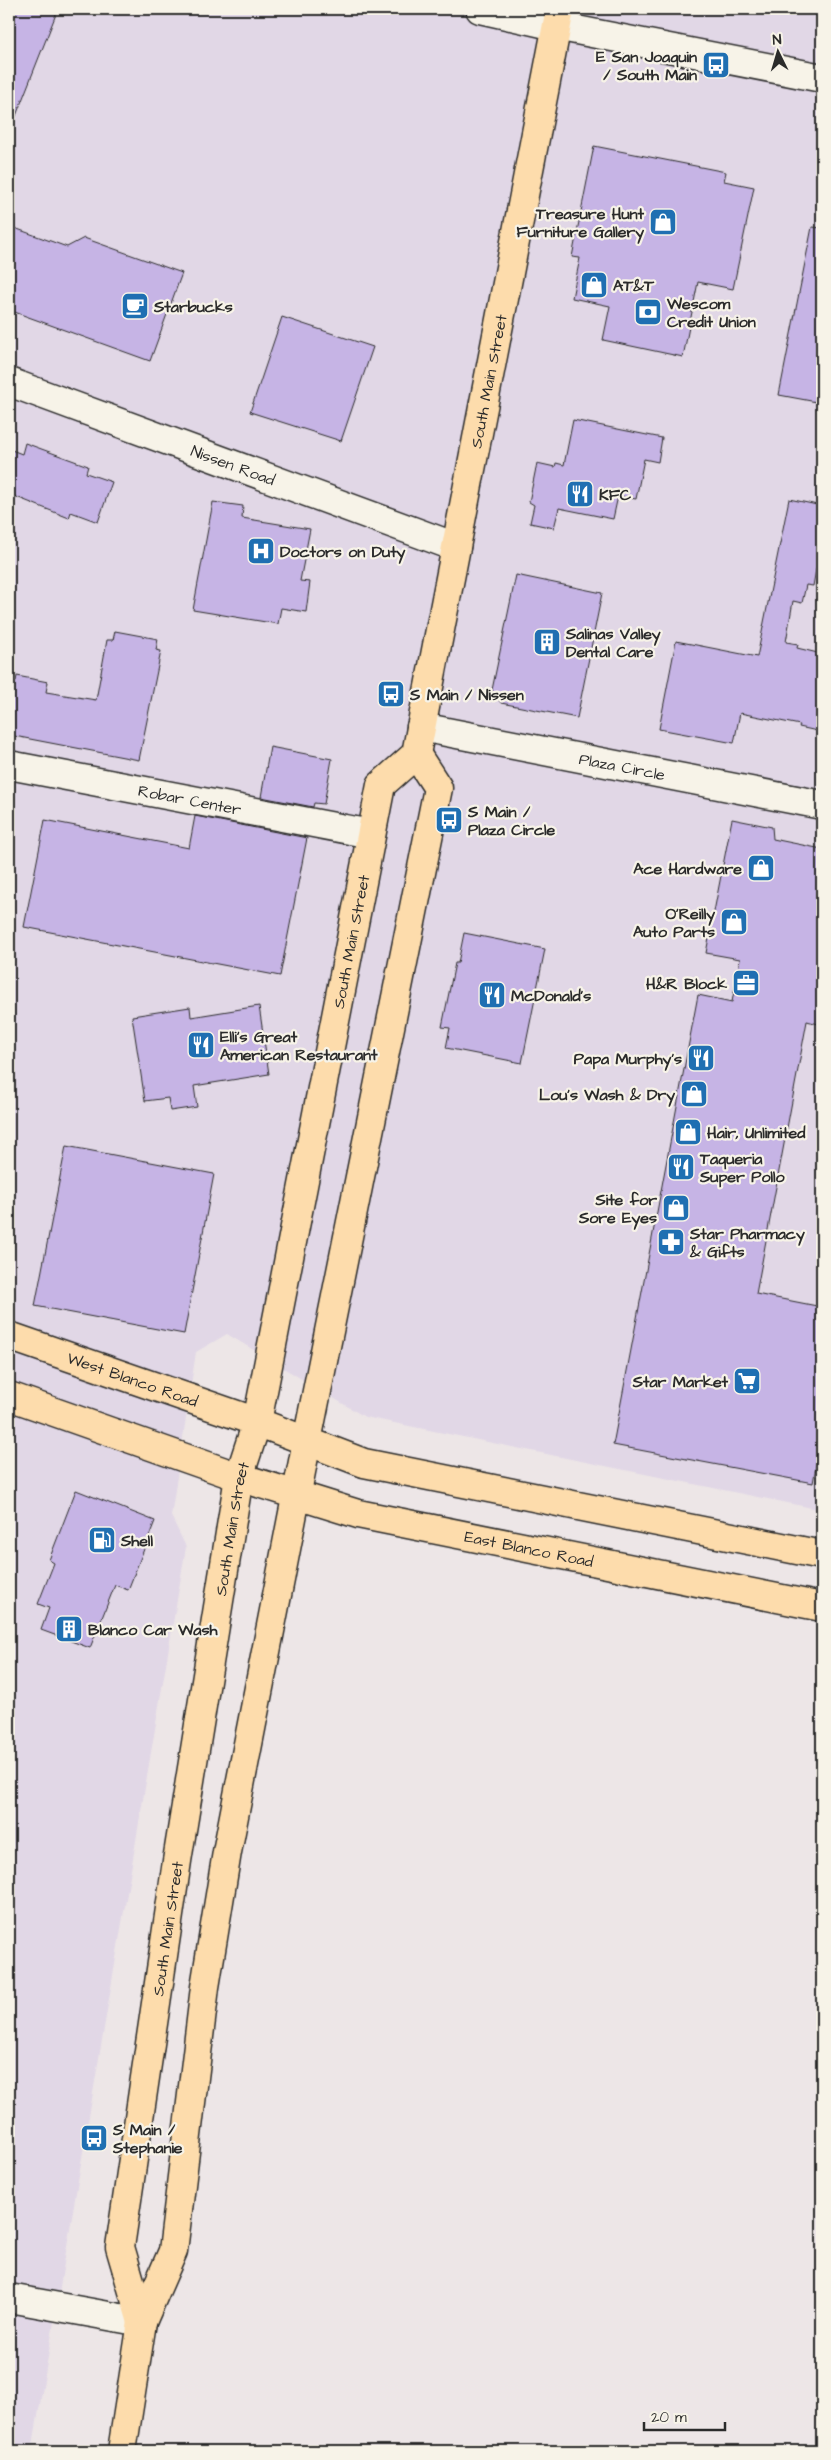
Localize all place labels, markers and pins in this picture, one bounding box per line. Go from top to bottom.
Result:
place label: E San Joaquin / South Main [596,46,697,86]
bus stop icon: E San Joaquin / South Main [701,50,731,80]
place label: Treasure Hunt Furniture Gallery [517,203,645,244]
shop icon: Treasure Hunt Furniture Gallery [648,207,678,237]
shop icon: AT&T [579,270,609,300]
place label: AT&T [613,275,655,297]
cafe icon: Starbucks [120,291,150,321]
place label: Wescom Credit Union [666,293,756,333]
place label: Starbucks [153,296,233,318]
bank icon: Wescom Credit Union [633,297,663,327]
restaurant icon: KFC [565,479,595,509]
place label: KFC [599,484,632,506]
hospital icon: Doctors on Duty [246,536,276,566]
place label: Doctors on Duty [280,541,406,564]
place label: Salinas Valley Dental Care [565,623,661,663]
building icon: Salinas Valley Dental Care [532,627,562,657]
bus stop icon: S Main / Nissen [376,679,406,709]
place label: S Main / Nissen [409,684,524,706]
place label: S Main / Plaza Circle [467,801,556,841]
bus stop icon: S Main / Plaza Circle [434,805,464,835]
shop icon: Ace Hardware [746,853,776,883]
place label: Ace Hardware [633,858,742,880]
place label: O'Reilly Auto Parts [633,903,715,943]
shop icon: O'Reilly Auto Parts [719,907,749,937]
office icon: H&R Block [731,968,761,998]
place label: H&R Block [646,973,727,995]
restaurant icon: McDonald's [477,980,507,1010]
place label: McDonald's [511,985,591,1007]
place label: Elli's Great American Restaurant [220,1026,378,1066]
restaurant icon: Elli's Great American Restaurant [186,1030,216,1060]
restaurant icon: Papa Murphy's [686,1043,716,1073]
place label: Papa Murphy's [574,1048,682,1071]
shop icon: Lou's Wash & Dry [679,1079,709,1109]
place label: Lou's Wash & Dry [539,1084,675,1107]
shop icon: Hair, Unlimited [673,1117,703,1147]
place label: Hair, Unlimited [707,1122,806,1144]
place label: Taqueria Super Pollo [699,1148,785,1188]
restaurant icon: Taqueria Super Pollo [666,1152,696,1182]
place label: Site for Sore Eyes [578,1189,657,1230]
shop icon: Site for Sore Eyes [661,1193,691,1223]
place label: Star Pharmacy & Gifts [689,1223,805,1263]
pharmacy icon: Star Pharmacy & Gifts [656,1227,686,1257]
supermarket icon: Star Market [732,1366,762,1396]
place label: Star Market [632,1371,729,1393]
fuel station icon: Shell [87,1525,117,1555]
place label: Shell [120,1530,153,1552]
building icon: Blanco Car Wash [54,1614,84,1644]
place label: Blanco Car Wash [88,1619,218,1641]
place label: S Main / Stephanie [112,2119,183,2159]
bus stop icon: S Main / Stephanie [79,2123,109,2153]

